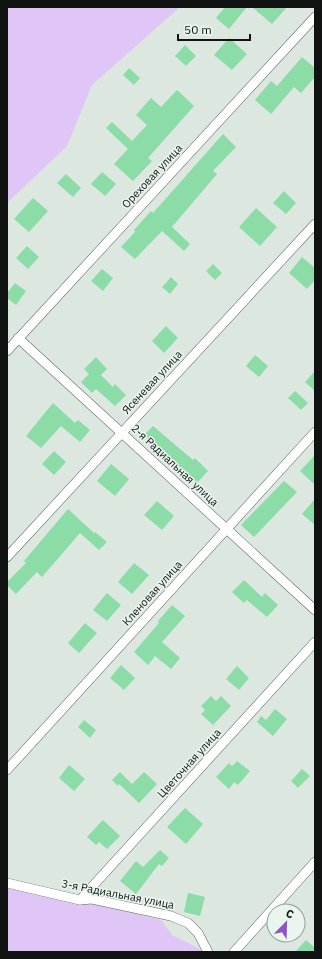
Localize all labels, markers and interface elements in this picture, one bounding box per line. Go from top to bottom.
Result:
scale bar [178,16,250,42]
text: 50 m [184,22,212,37]
street label: Ореховая улица [119,141,185,211]
street label: Ясеневая улица [119,347,185,417]
street label: 2-я Радиальная улица [128,421,222,509]
street label: Кленовая улица [119,557,185,629]
street label: Цветочная улица [154,725,224,801]
street label: 3-я Радиальная улица [61,876,176,912]
north arrow [266,903,306,943]
text: С [284,906,296,922]

